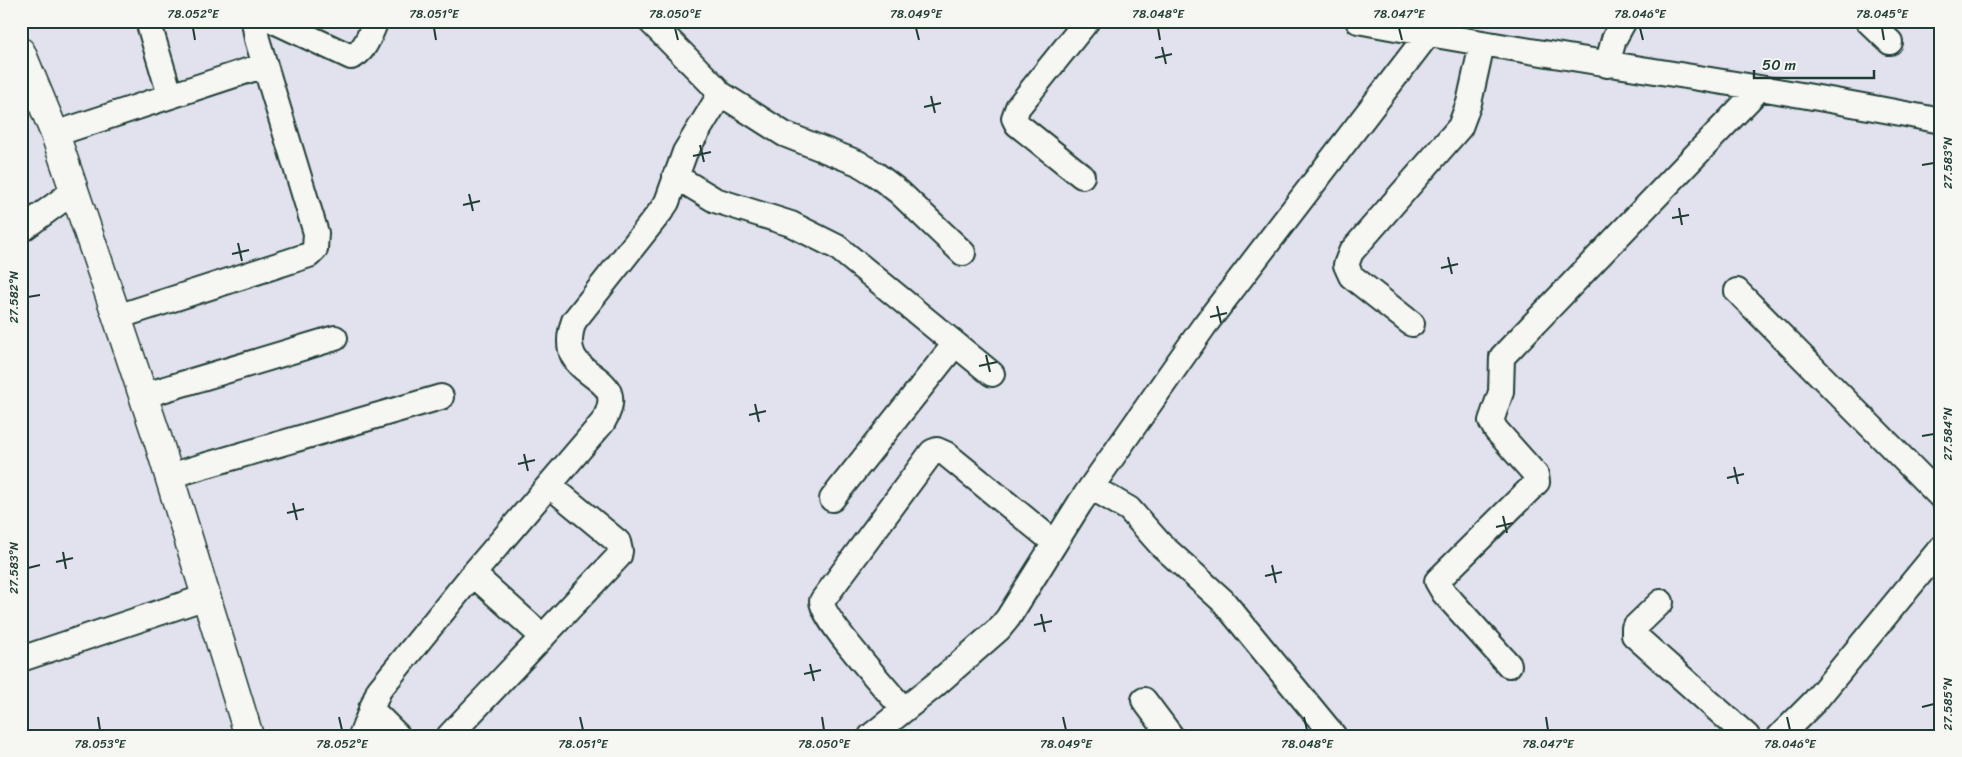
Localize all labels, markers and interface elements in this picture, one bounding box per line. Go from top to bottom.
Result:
text: 78.052°E [167,3,220,25]
text: 78.051°E [409,3,460,25]
text: 78.050°E [649,3,702,25]
text: 78.049°E [890,3,943,25]
text: 78.048°E [1132,3,1185,25]
text: 78.047°E [1373,3,1426,25]
text: 78.046°E [1614,3,1667,25]
text: 78.045°E [1856,3,1909,25]
scale bar [1754,48,1874,80]
text: 50 m [1762,52,1797,78]
text: 27.583°N [1937,136,1959,189]
text: 27.582°N [3,270,25,323]
text: 27.584°N [1937,407,1959,460]
text: 27.583°N [3,541,25,594]
text: 27.585°N [1937,677,1959,730]
text: 78.053°E [74,733,127,755]
text: 78.052°E [316,733,369,755]
text: 78.051°E [558,733,609,755]
text: 78.050°E [798,733,851,755]
text: 78.049°E [1040,733,1093,755]
text: 78.048°E [1281,733,1334,755]
text: 78.047°E [1522,733,1575,755]
text: 78.046°E [1764,733,1817,755]

